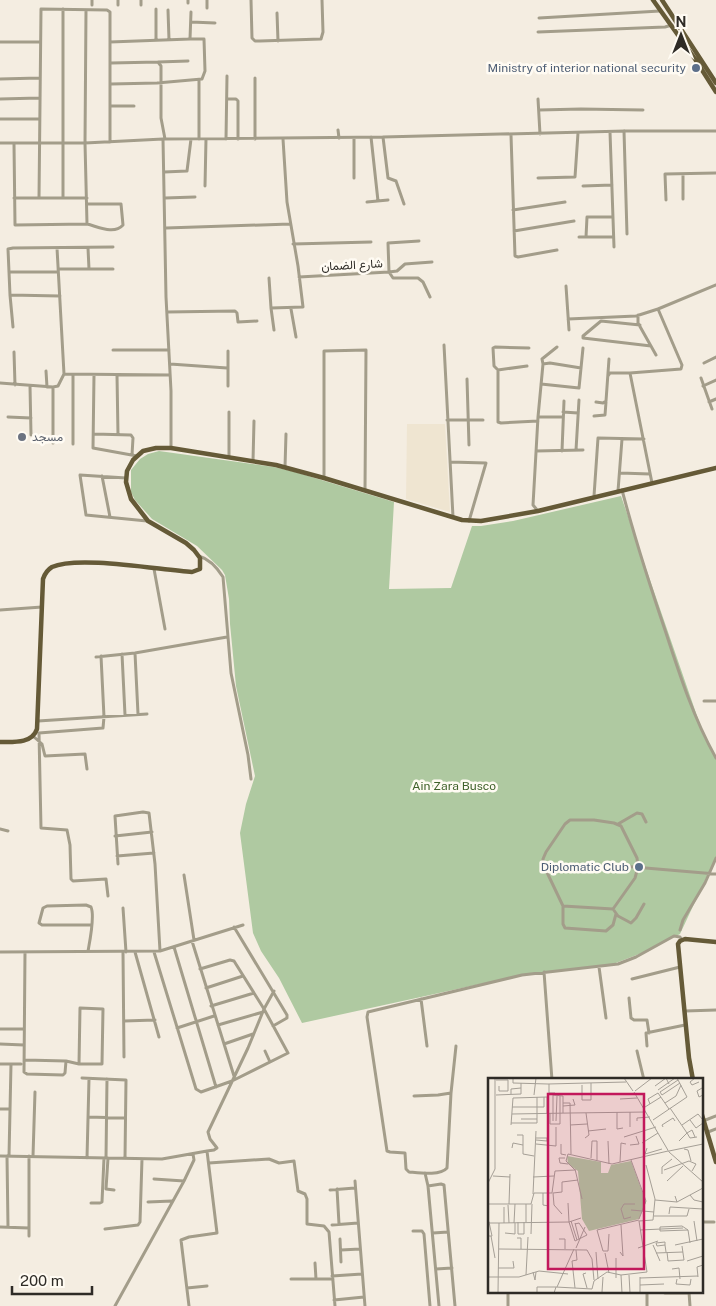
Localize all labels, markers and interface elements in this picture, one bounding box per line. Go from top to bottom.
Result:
north arrow [656,10,706,60]
text: N [676,14,686,30]
place label: Ministry of interior national security [488,61,687,75]
marker: Ministry of interior national security [690,62,702,74]
street label: شارع الضمان [321,256,383,276]
place label: مسجد [32,430,63,444]
marker: مسجد [16,431,28,443]
park label: Ain Zara Busco [412,779,496,793]
place label: Diplomatic Club [541,860,629,874]
marker: Diplomatic Club [633,861,645,873]
inset map [488,1078,704,1294]
scale bar [12,1264,92,1296]
text: 200 m [20,1272,64,1289]

